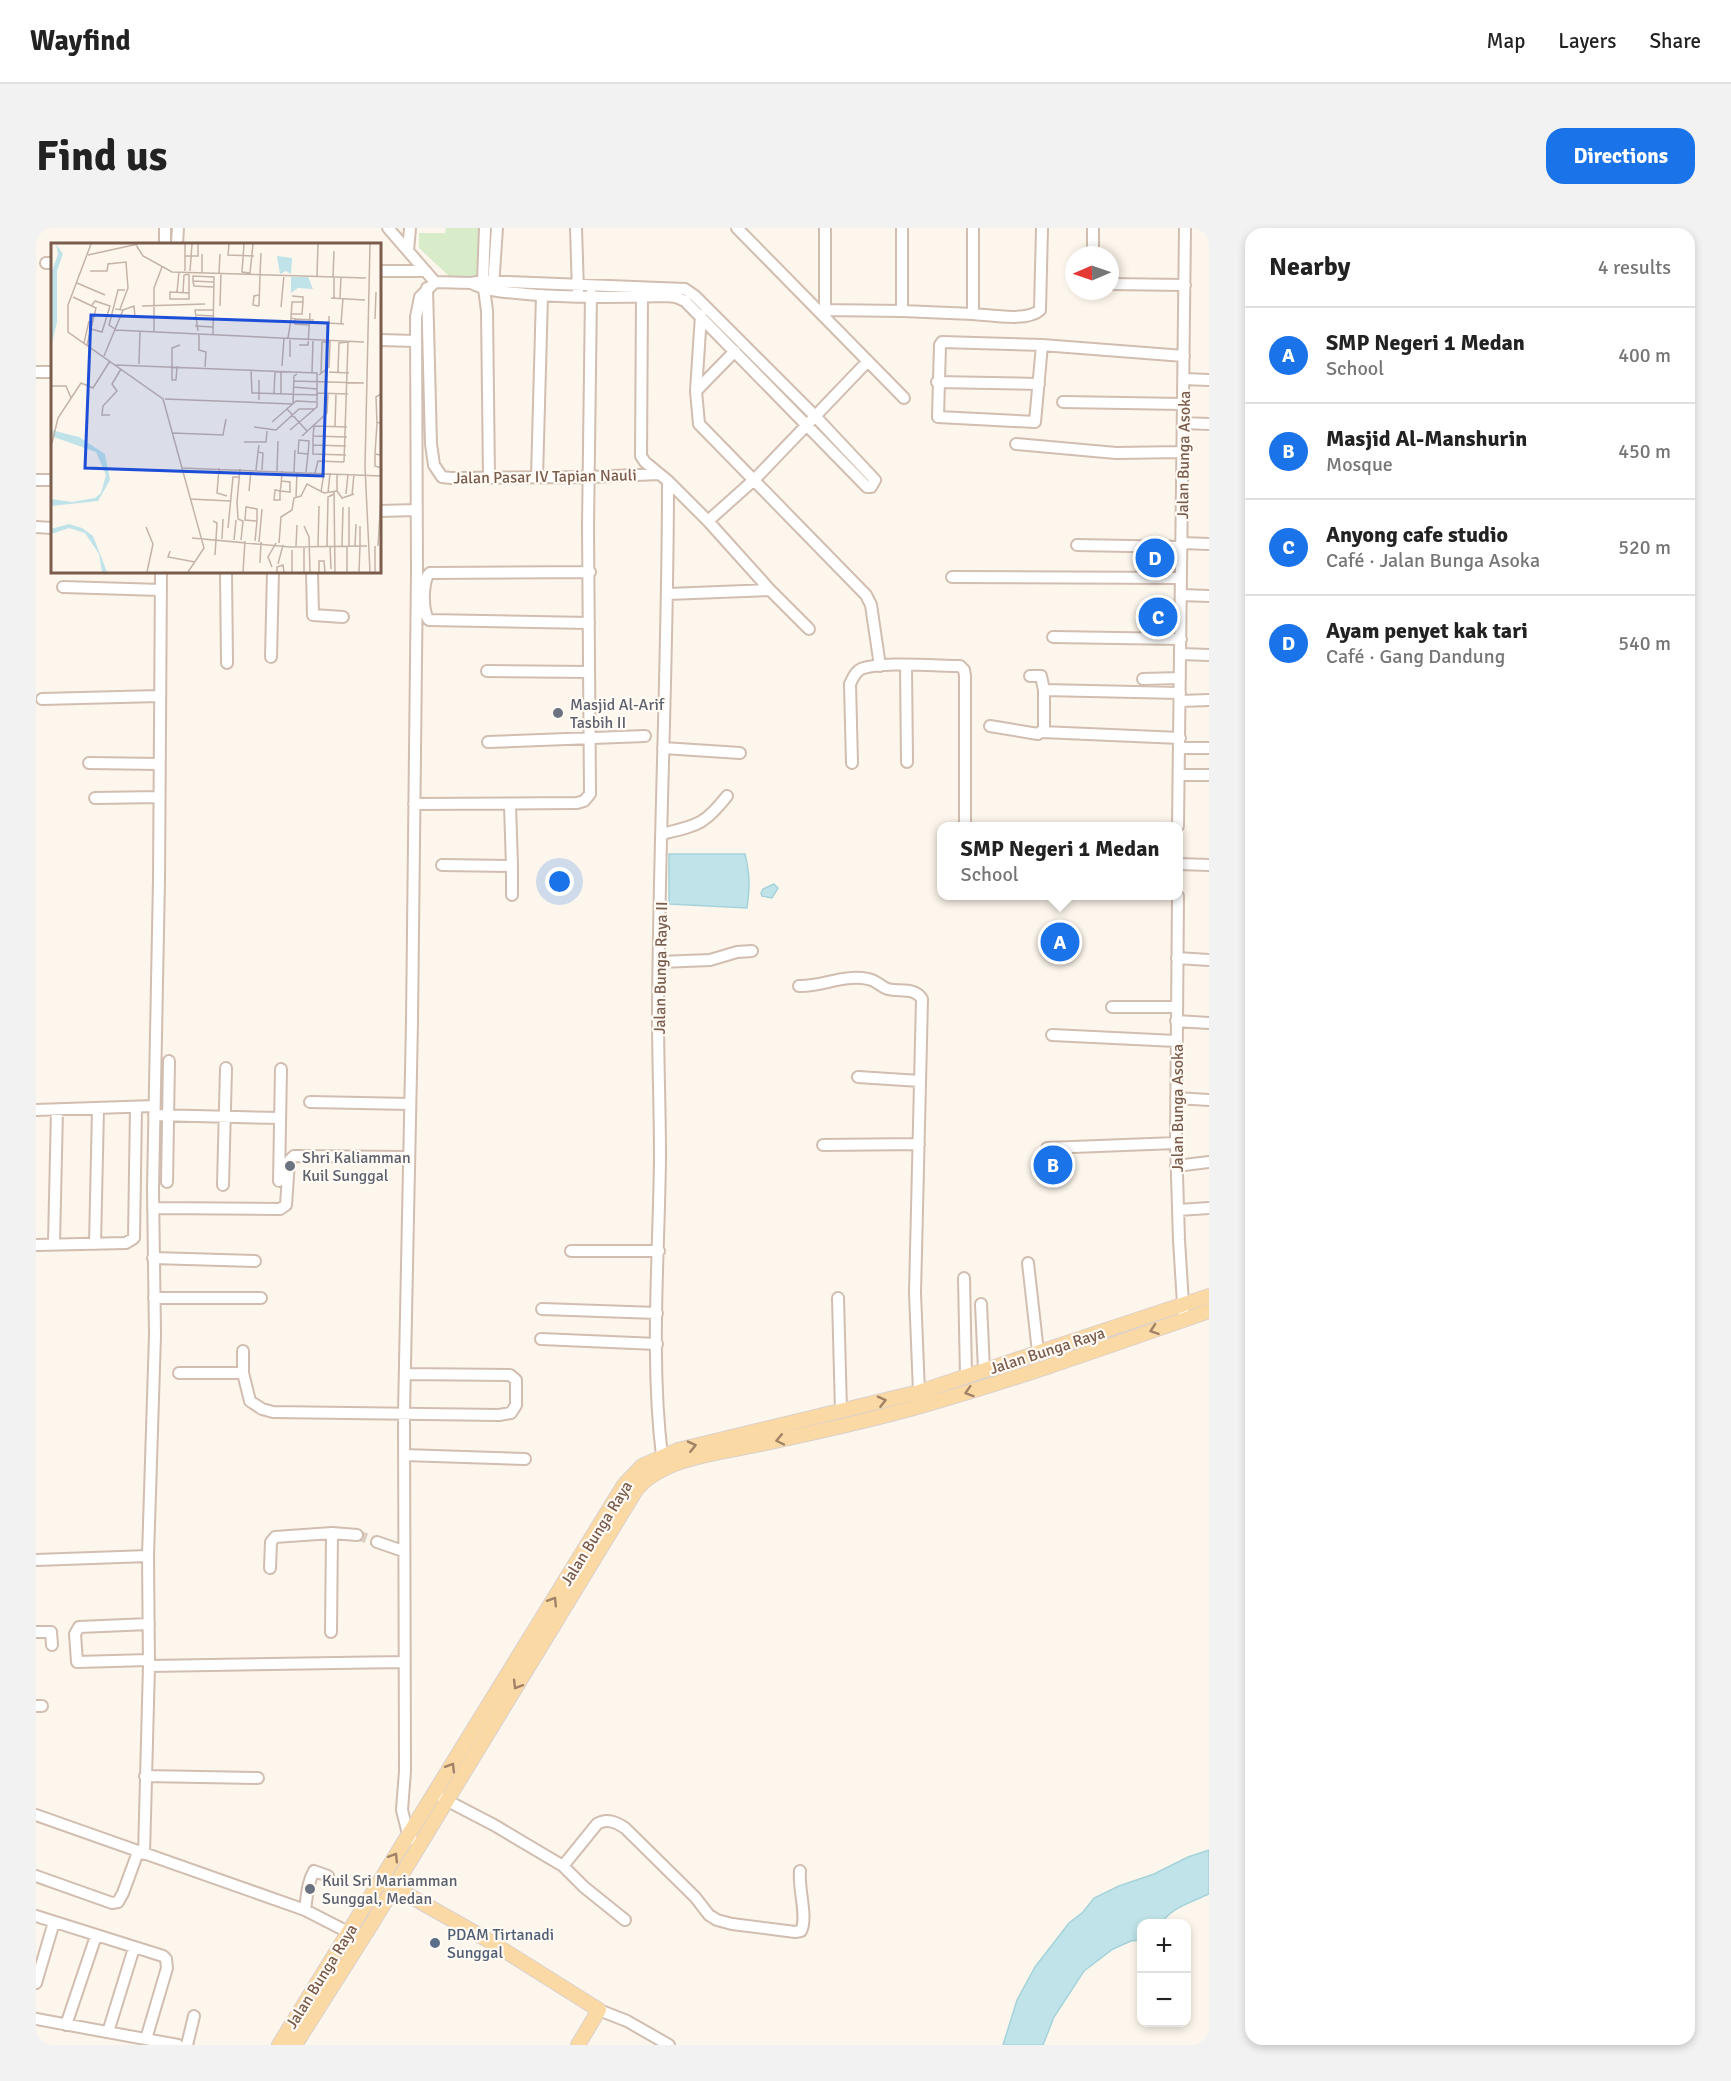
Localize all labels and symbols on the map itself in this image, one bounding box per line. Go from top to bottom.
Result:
inset map [51,243,381,573]
north arrow [1065,246,1119,300]
street label: Jalan Bunga Asoka [1173,391,1195,519]
street label: Jalan Pasar IV Tapian Nauli [453,465,637,489]
pin: D [1136,536,1174,580]
pin: C [1138,594,1178,640]
place label: Masjid Al-Arif Tasbih II [570,695,665,733]
marker: Masjid Al-Arif Tasbih II [551,706,565,720]
your location [545,867,574,896]
street label: Jalan Bunga Raya II [650,901,672,1035]
pin: A [1040,920,1080,964]
street label: Jalan Bunga Asoka [1168,1044,1188,1172]
pin: B [1034,1142,1072,1188]
place label: Shri Kaliamman Kuil Sunggal [302,1148,411,1186]
marker: Shri Kaliamman Kuil Sunggal [283,1159,297,1173]
street label: Jalan Bunga Raya [987,1323,1107,1379]
one-way arrow [1149,1323,1160,1336]
one-way arrow [964,1385,975,1397]
one-way arrow [876,1395,886,1408]
one-way arrow [775,1433,785,1446]
one-way arrow [687,1441,697,1454]
street label: Jalan Bunga Raya [557,1477,637,1590]
one-way arrow [545,1597,557,1607]
one-way arrow [513,1679,525,1689]
one-way arrow [444,1763,455,1774]
one-way arrow [387,1853,398,1864]
place label: Kuil Sri Mariamman Sunggal, Medan [322,1871,457,1909]
marker: Kuil Sri Mariamman Sunggal, Medan [303,1882,317,1896]
street label: Jalan Bunga Raya [282,1920,362,2033]
place label: PDAM Tirtanadi Sunggal [447,1925,554,1963]
marker: PDAM Tirtanadi Sunggal [428,1936,442,1950]

